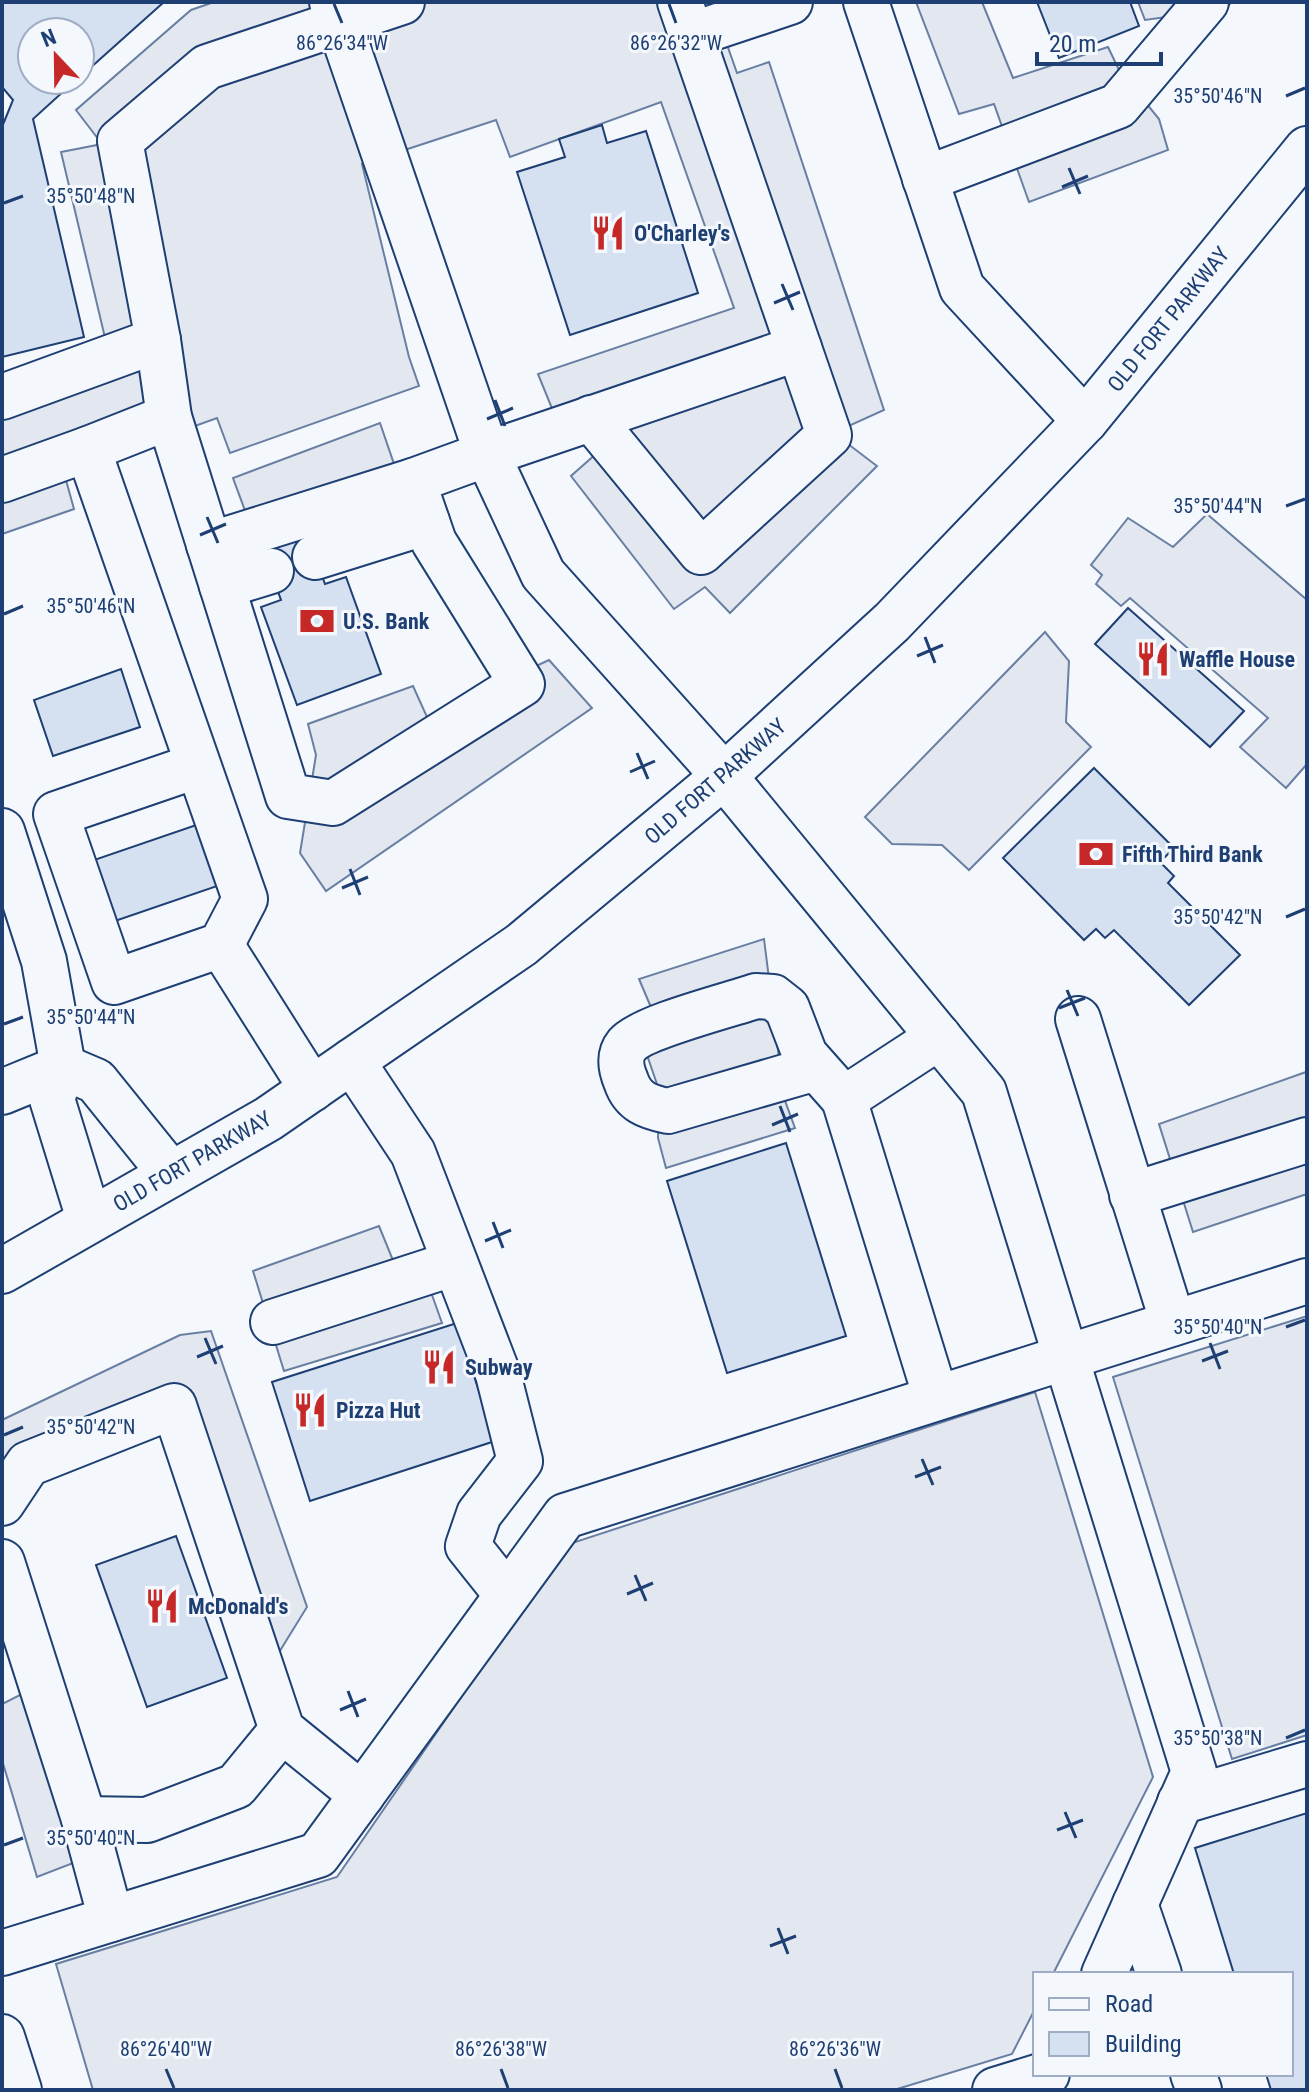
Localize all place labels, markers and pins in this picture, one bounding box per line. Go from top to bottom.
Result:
restaurant icon: O'Charley's [589,214,627,252]
place label: O'Charley's [634,221,730,246]
bank icon: U.S. Bank [298,602,336,640]
place label: U.S. Bank [343,609,430,634]
restaurant icon: Waffle House [1134,640,1172,678]
place label: Waffle House [1179,647,1295,672]
bank icon: Fifth Third Bank [1077,835,1115,873]
place label: Fifth Third Bank [1122,842,1263,867]
restaurant icon: Subway [420,1348,458,1386]
place label: Subway [465,1355,533,1380]
restaurant icon: Pizza Hut [291,1391,329,1429]
place label: Pizza Hut [336,1398,421,1423]
restaurant icon: McDonald's [143,1587,181,1625]
place label: McDonald's [188,1594,288,1619]

